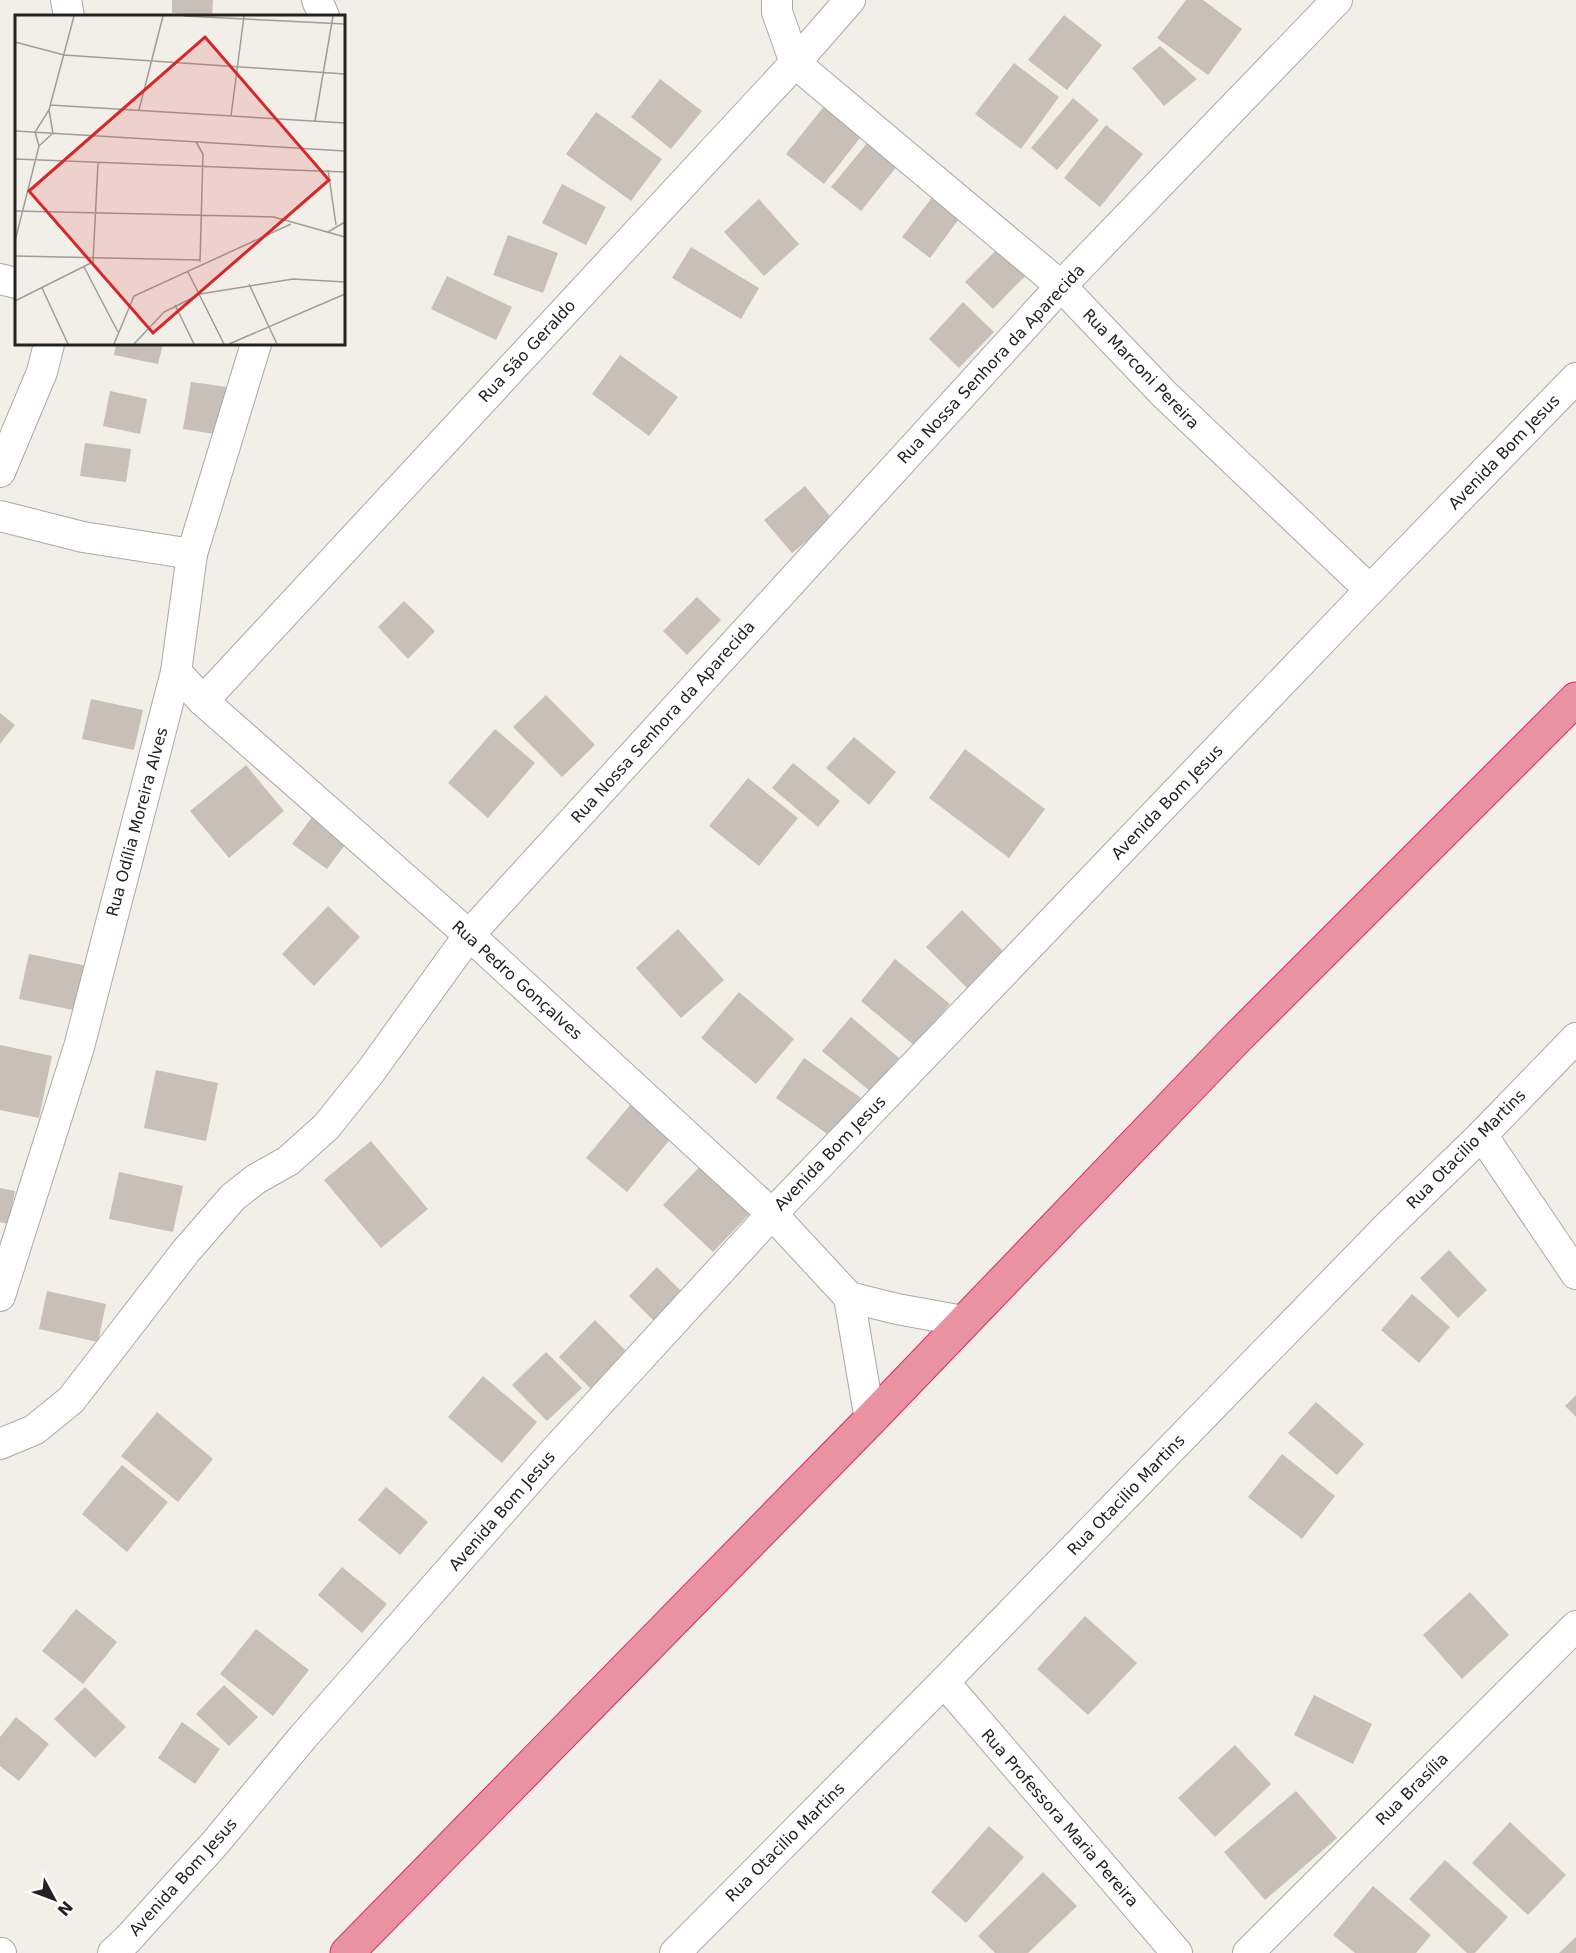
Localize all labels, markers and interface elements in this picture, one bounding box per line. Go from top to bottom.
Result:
inset map [15,15,345,345]
street label: Rua Nossa Senhora da Aparecida [894,260,1088,468]
street label: Rua São Geraldo [475,296,579,406]
street label: Rua Marconi Pereira [1079,305,1203,433]
street label: Avenida Bom Jesus [1444,391,1564,513]
street label: Rua Nossa Senhora da Aparecida [567,617,759,827]
street label: Rua Odília Moreira Alves [103,725,171,919]
street label: Avenida Bom Jesus [1107,741,1227,863]
street label: Rua Pedro Gonçalves [448,917,586,1043]
street label: Rua Otacilio Martins [1403,1086,1529,1212]
street label: Avenida Bom Jesus [770,1092,890,1214]
street label: Rua Otacilio Martins [1063,1431,1189,1559]
street label: Avenida Bom Jesus [445,1447,559,1575]
street label: Rua Professora Maria Pereira [978,1725,1142,1911]
street label: Rua Brasília [1372,1749,1452,1829]
street label: Rua Otacilio Martins [722,1779,848,1905]
street label: Avenida Bom Jesus [125,1814,241,1940]
north arrow [24,1869,84,1929]
text: N [53,1897,77,1920]

